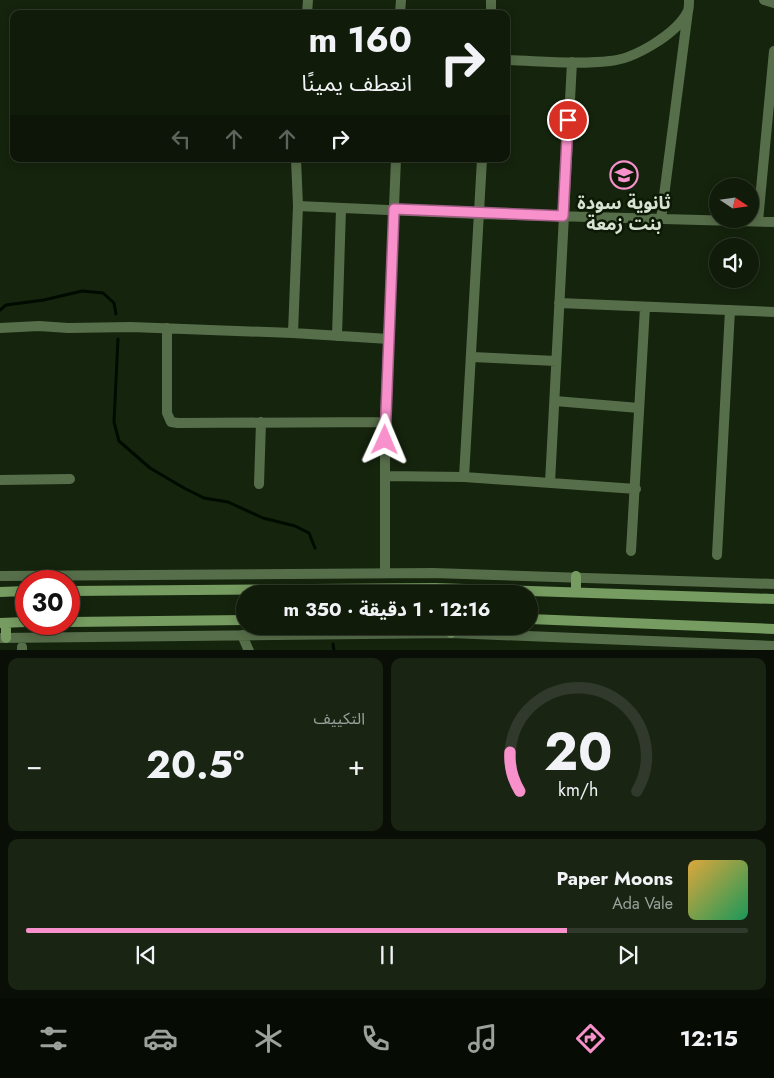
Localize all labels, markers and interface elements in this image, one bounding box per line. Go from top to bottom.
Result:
text: 160 m [308,15,412,65]
icon: right [430,30,495,95]
text: انعطف يمينًا [302,67,412,99]
pin [547,99,589,141]
icon: arrive [554,106,582,134]
icon: left [167,125,195,153]
icon: ahead [220,125,248,153]
icon: ahead [273,125,301,153]
icon: right [326,125,354,153]
school or university icon: ثانوية سودة بنت زمعة [609,160,639,190]
north arrow [709,178,759,228]
map controls [709,178,759,288]
place label: ثانوية سودة بنت زمعة [577,190,671,237]
button: sound [709,238,759,288]
position arrow [358,413,410,465]
speed limit sign: 30 [15,570,80,635]
text: 12:16 · 1 دقيقة · 350 m [284,596,490,623]
text: التكييف [313,707,365,730]
text: 20 [544,714,613,790]
text: 20.5° [146,737,244,792]
text: − [26,745,43,786]
text: + [348,745,365,786]
text: km/h [558,777,599,803]
text: Paper Moons [556,865,673,892]
text: Ada Vale [612,892,673,915]
icon: previous [132,941,160,969]
icon: pause [373,941,401,969]
icon: next [614,941,642,969]
icon: filters [36,1021,71,1056]
icon: car [143,1021,178,1056]
icon: climate [251,1021,286,1056]
icon: phone [358,1021,393,1056]
icon: music [465,1021,500,1056]
icon: directions [573,1021,608,1056]
text: 12:15 [680,1022,738,1054]

